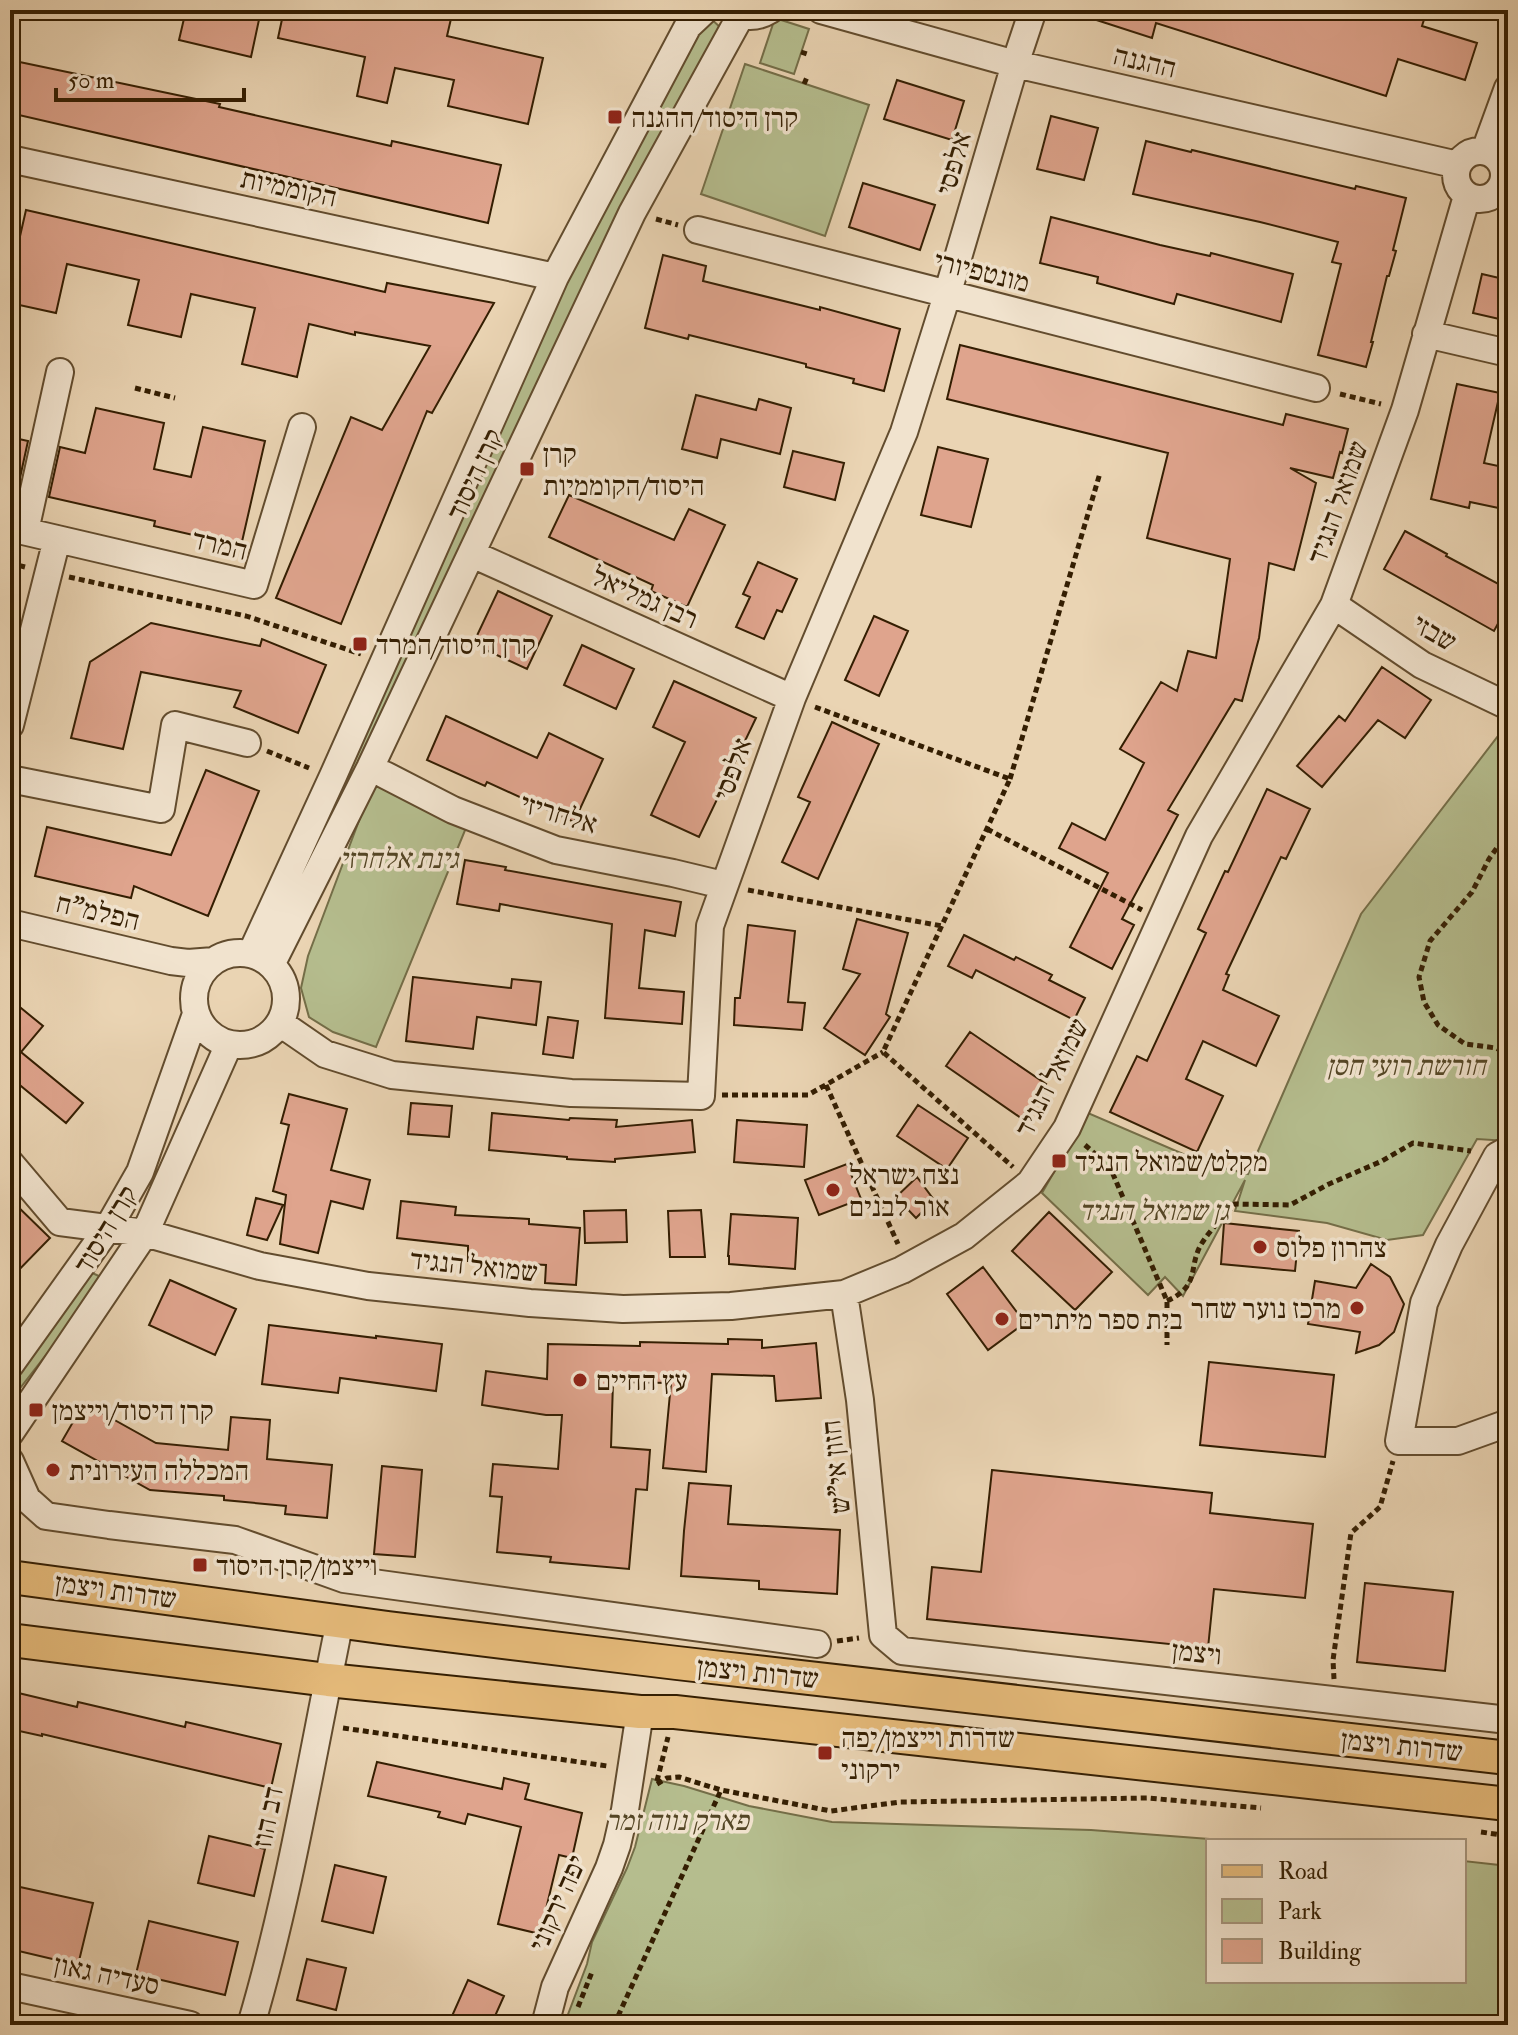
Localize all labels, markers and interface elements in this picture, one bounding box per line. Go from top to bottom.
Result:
street label: ההגנה [1110,38,1179,87]
scale bar [56,52,244,102]
text: 50 m [68,65,115,96]
place label: קרן היסוד/ההגנה [631,101,798,136]
marker: קרן היסוד/ההגנה [606,108,624,126]
street label: אלפסי [929,128,980,199]
street label: הקוממיות [237,161,340,216]
street label: מונטפיורי [930,244,1033,301]
street label: קרן היסוד [439,423,512,526]
street label: שמואל הנגיד [1300,436,1377,569]
place label: קרן היסוד/הקוממיות [543,437,705,504]
marker: קרן היסוד/הקוממיות [518,460,536,478]
street label: המרד [189,522,251,569]
street label: רבן גמליאל [585,559,703,637]
street label: שבזי [1406,607,1463,660]
place label: קרן היסוד/המרד [376,628,536,663]
marker: קרן היסוד/המרד [351,635,369,653]
street label: אלפסי [706,733,761,806]
street label: אלחריזי [515,786,602,843]
park label: גינת אלחרזי [339,842,460,877]
street label: הפלמ"ח [52,886,143,939]
street label: שמואל הנגיד [1008,1013,1097,1143]
park label: חורשת רועי חסן [1327,1049,1488,1084]
place label: מקלט/שמואל הנגיד [1075,1145,1268,1180]
marker: מקלט/שמואל הנגיד [1050,1152,1068,1170]
place label: נצח ישראל אור לבנים [849,1158,959,1225]
street label: קרן היסוד [66,1179,146,1280]
marker: נצח ישראל אור לבנים [824,1181,842,1199]
park label: גן שמואל הנגיד [1079,1194,1230,1229]
place label: צהרון פלוס [1276,1231,1387,1266]
marker: צהרון פלוס [1251,1238,1269,1256]
street label: שמואל הנגיד [408,1242,539,1291]
place label: מרכז נוער שחר [1191,1292,1341,1327]
marker: מרכז נוער שחר [1348,1299,1366,1317]
place label: בית ספר מיתרים [1018,1303,1183,1338]
marker: בית ספר מיתרים [993,1310,1011,1328]
place label: עץ החיים [596,1364,688,1399]
marker: עץ החיים [571,1371,589,1389]
place label: קרן היסוד/וייצמן [52,1394,214,1429]
marker: קרן היסוד/וייצמן [27,1401,45,1419]
street label: חזון אי"ש [814,1418,859,1516]
place label: המכללה העירונית [69,1454,249,1489]
marker: המכללה העירונית [44,1461,62,1479]
place label: וייצמן/קרן היסוד [216,1549,378,1584]
marker: וייצמן/קרן היסוד [191,1556,209,1574]
street label: שדרות ויצמן [53,1566,179,1617]
street label: ויצמן [1170,1633,1224,1674]
street label: שדרות ויצמן [695,1650,820,1697]
place label: שדרות וייצמן/יפה ירקוני [841,1721,1015,1788]
street label: שדרות ויצמן [1339,1723,1464,1770]
marker: שדרות וייצמן/יפה ירקוני [816,1744,834,1762]
street label: דב הוז [245,1784,292,1851]
park label: פארק נווה זמר [605,1804,750,1839]
legend [1206,1839,1466,1983]
street label: יפה ירקוני [522,1850,595,1957]
text: Road [1278,1856,1328,1887]
text: Park [1278,1896,1322,1927]
text: Building [1278,1936,1362,1967]
street label: סעדיה גאון [51,1947,163,2004]

